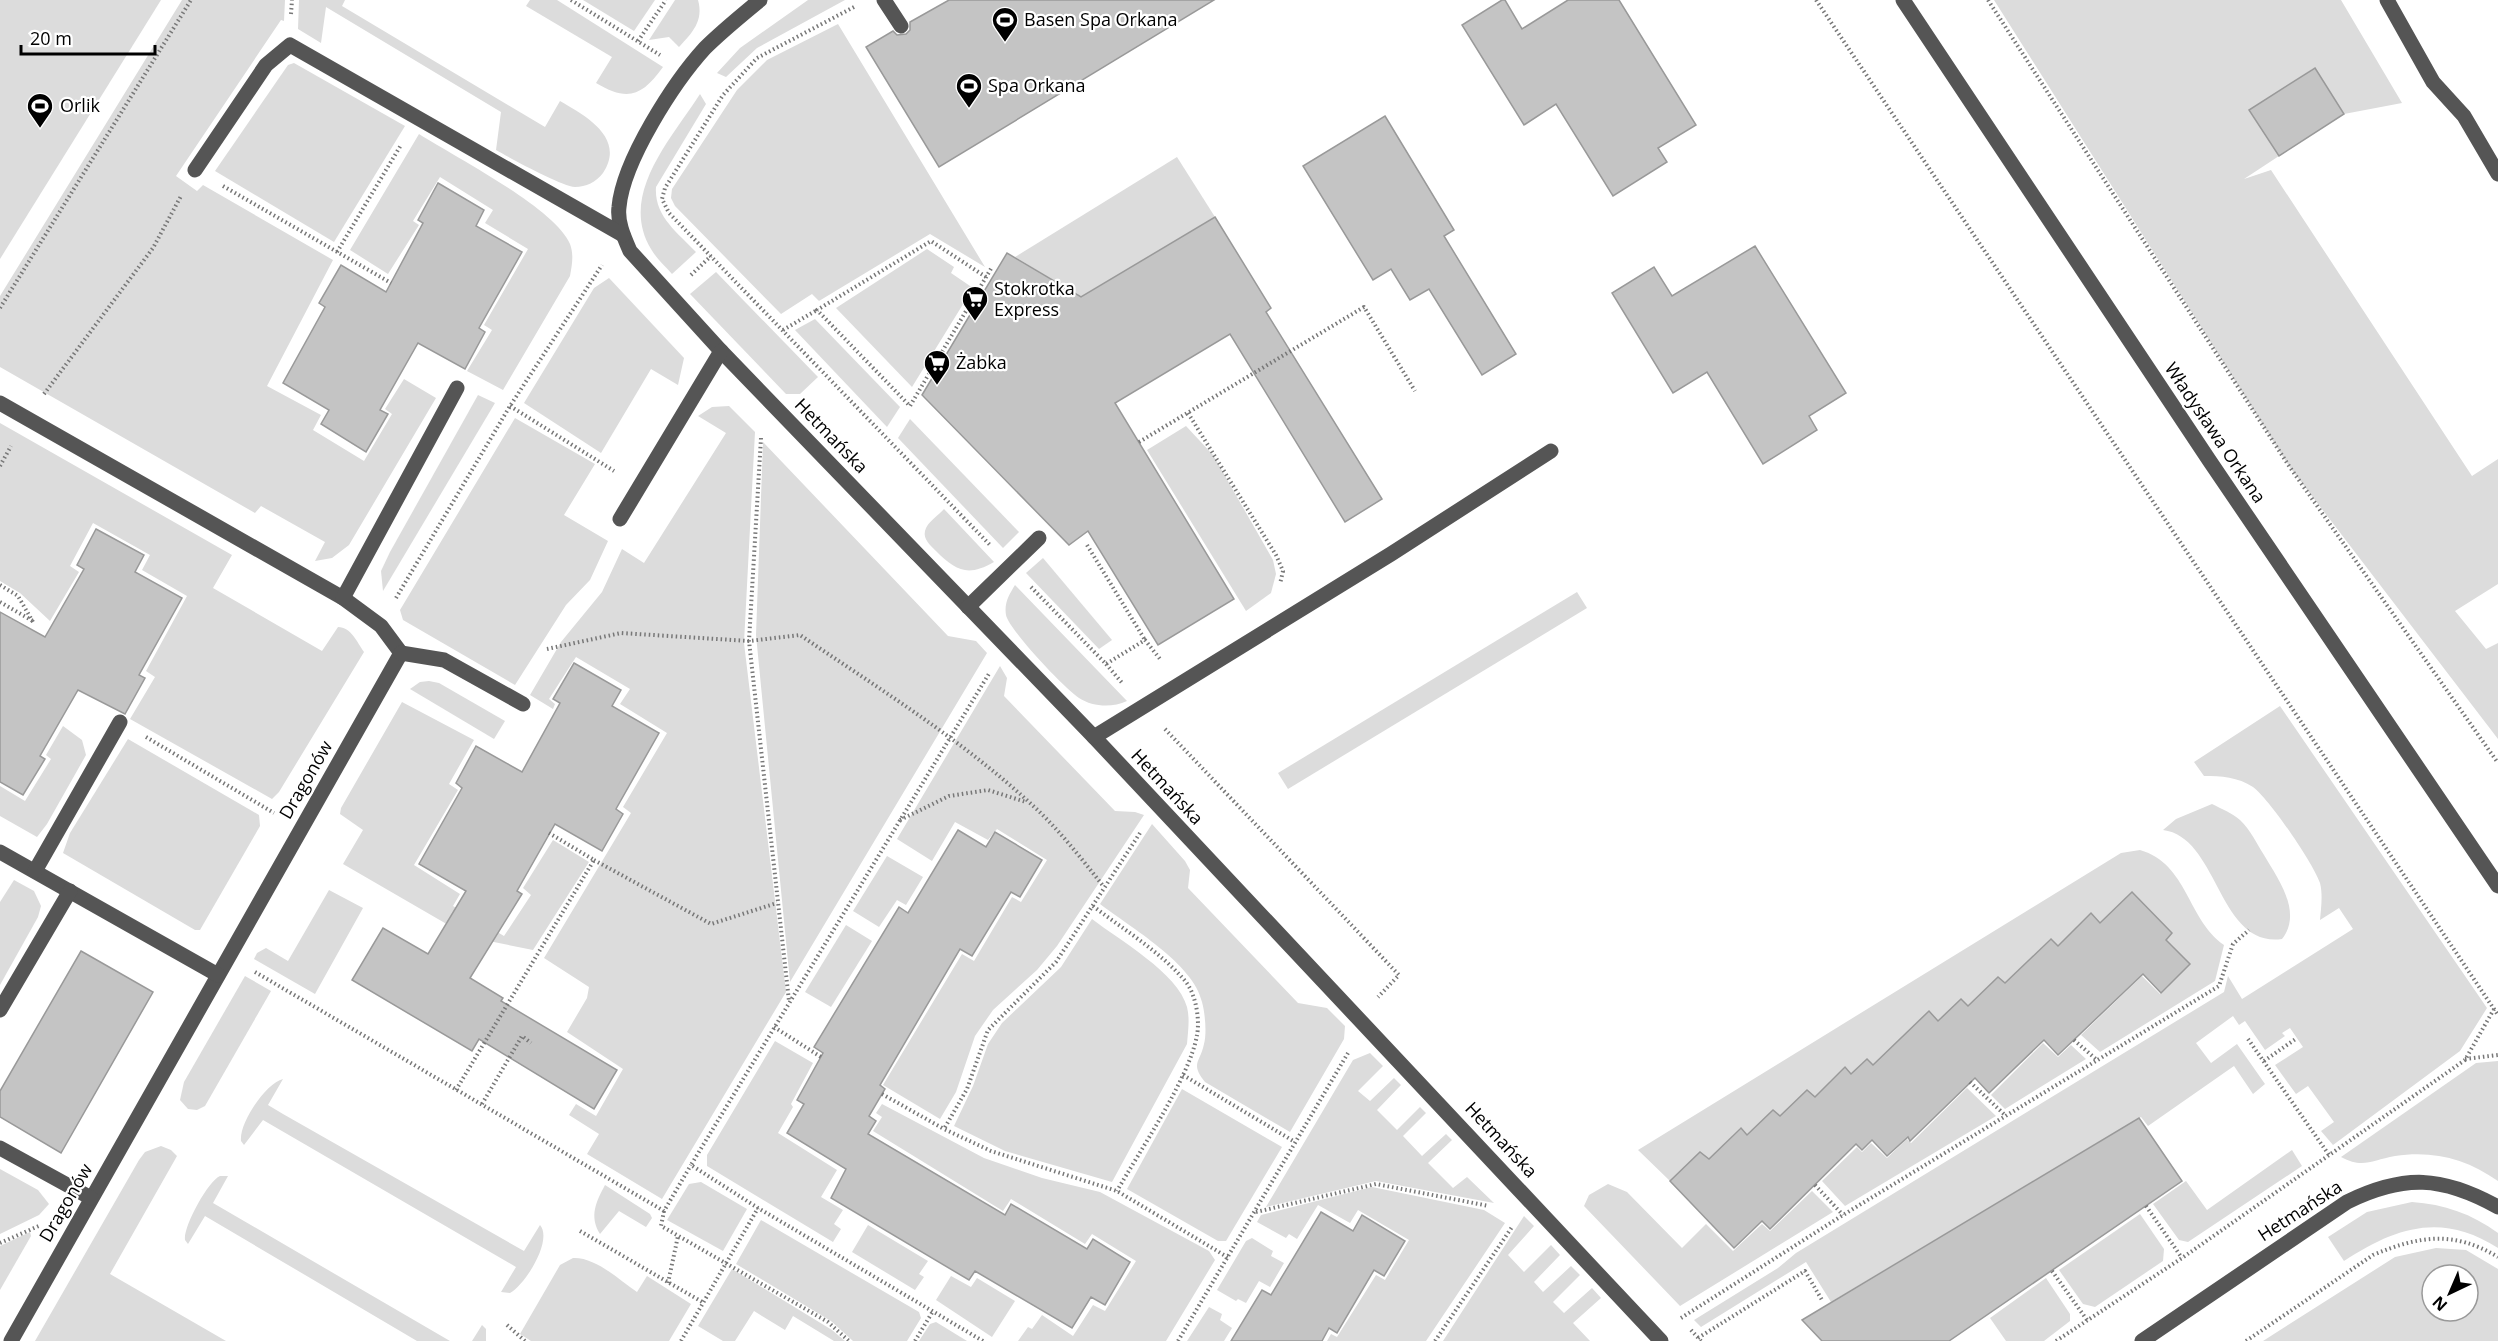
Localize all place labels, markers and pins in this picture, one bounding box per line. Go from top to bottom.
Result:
sports icon: Basen Spa Orkana [990,5,1020,43]
place label: Basen Spa Orkana [1024,7,1177,31]
sports icon: Spa Orkana [954,71,984,109]
place label: Spa Orkana [988,73,1085,97]
sports icon: Orlik [25,91,55,129]
place label: Orlik [60,93,100,117]
place label: Stokrotka Express [994,276,1075,321]
supermarket icon: Stokrotka Express [960,284,990,322]
supermarket icon: Żabka [922,348,952,386]
place label: Żabka [956,350,1007,374]

